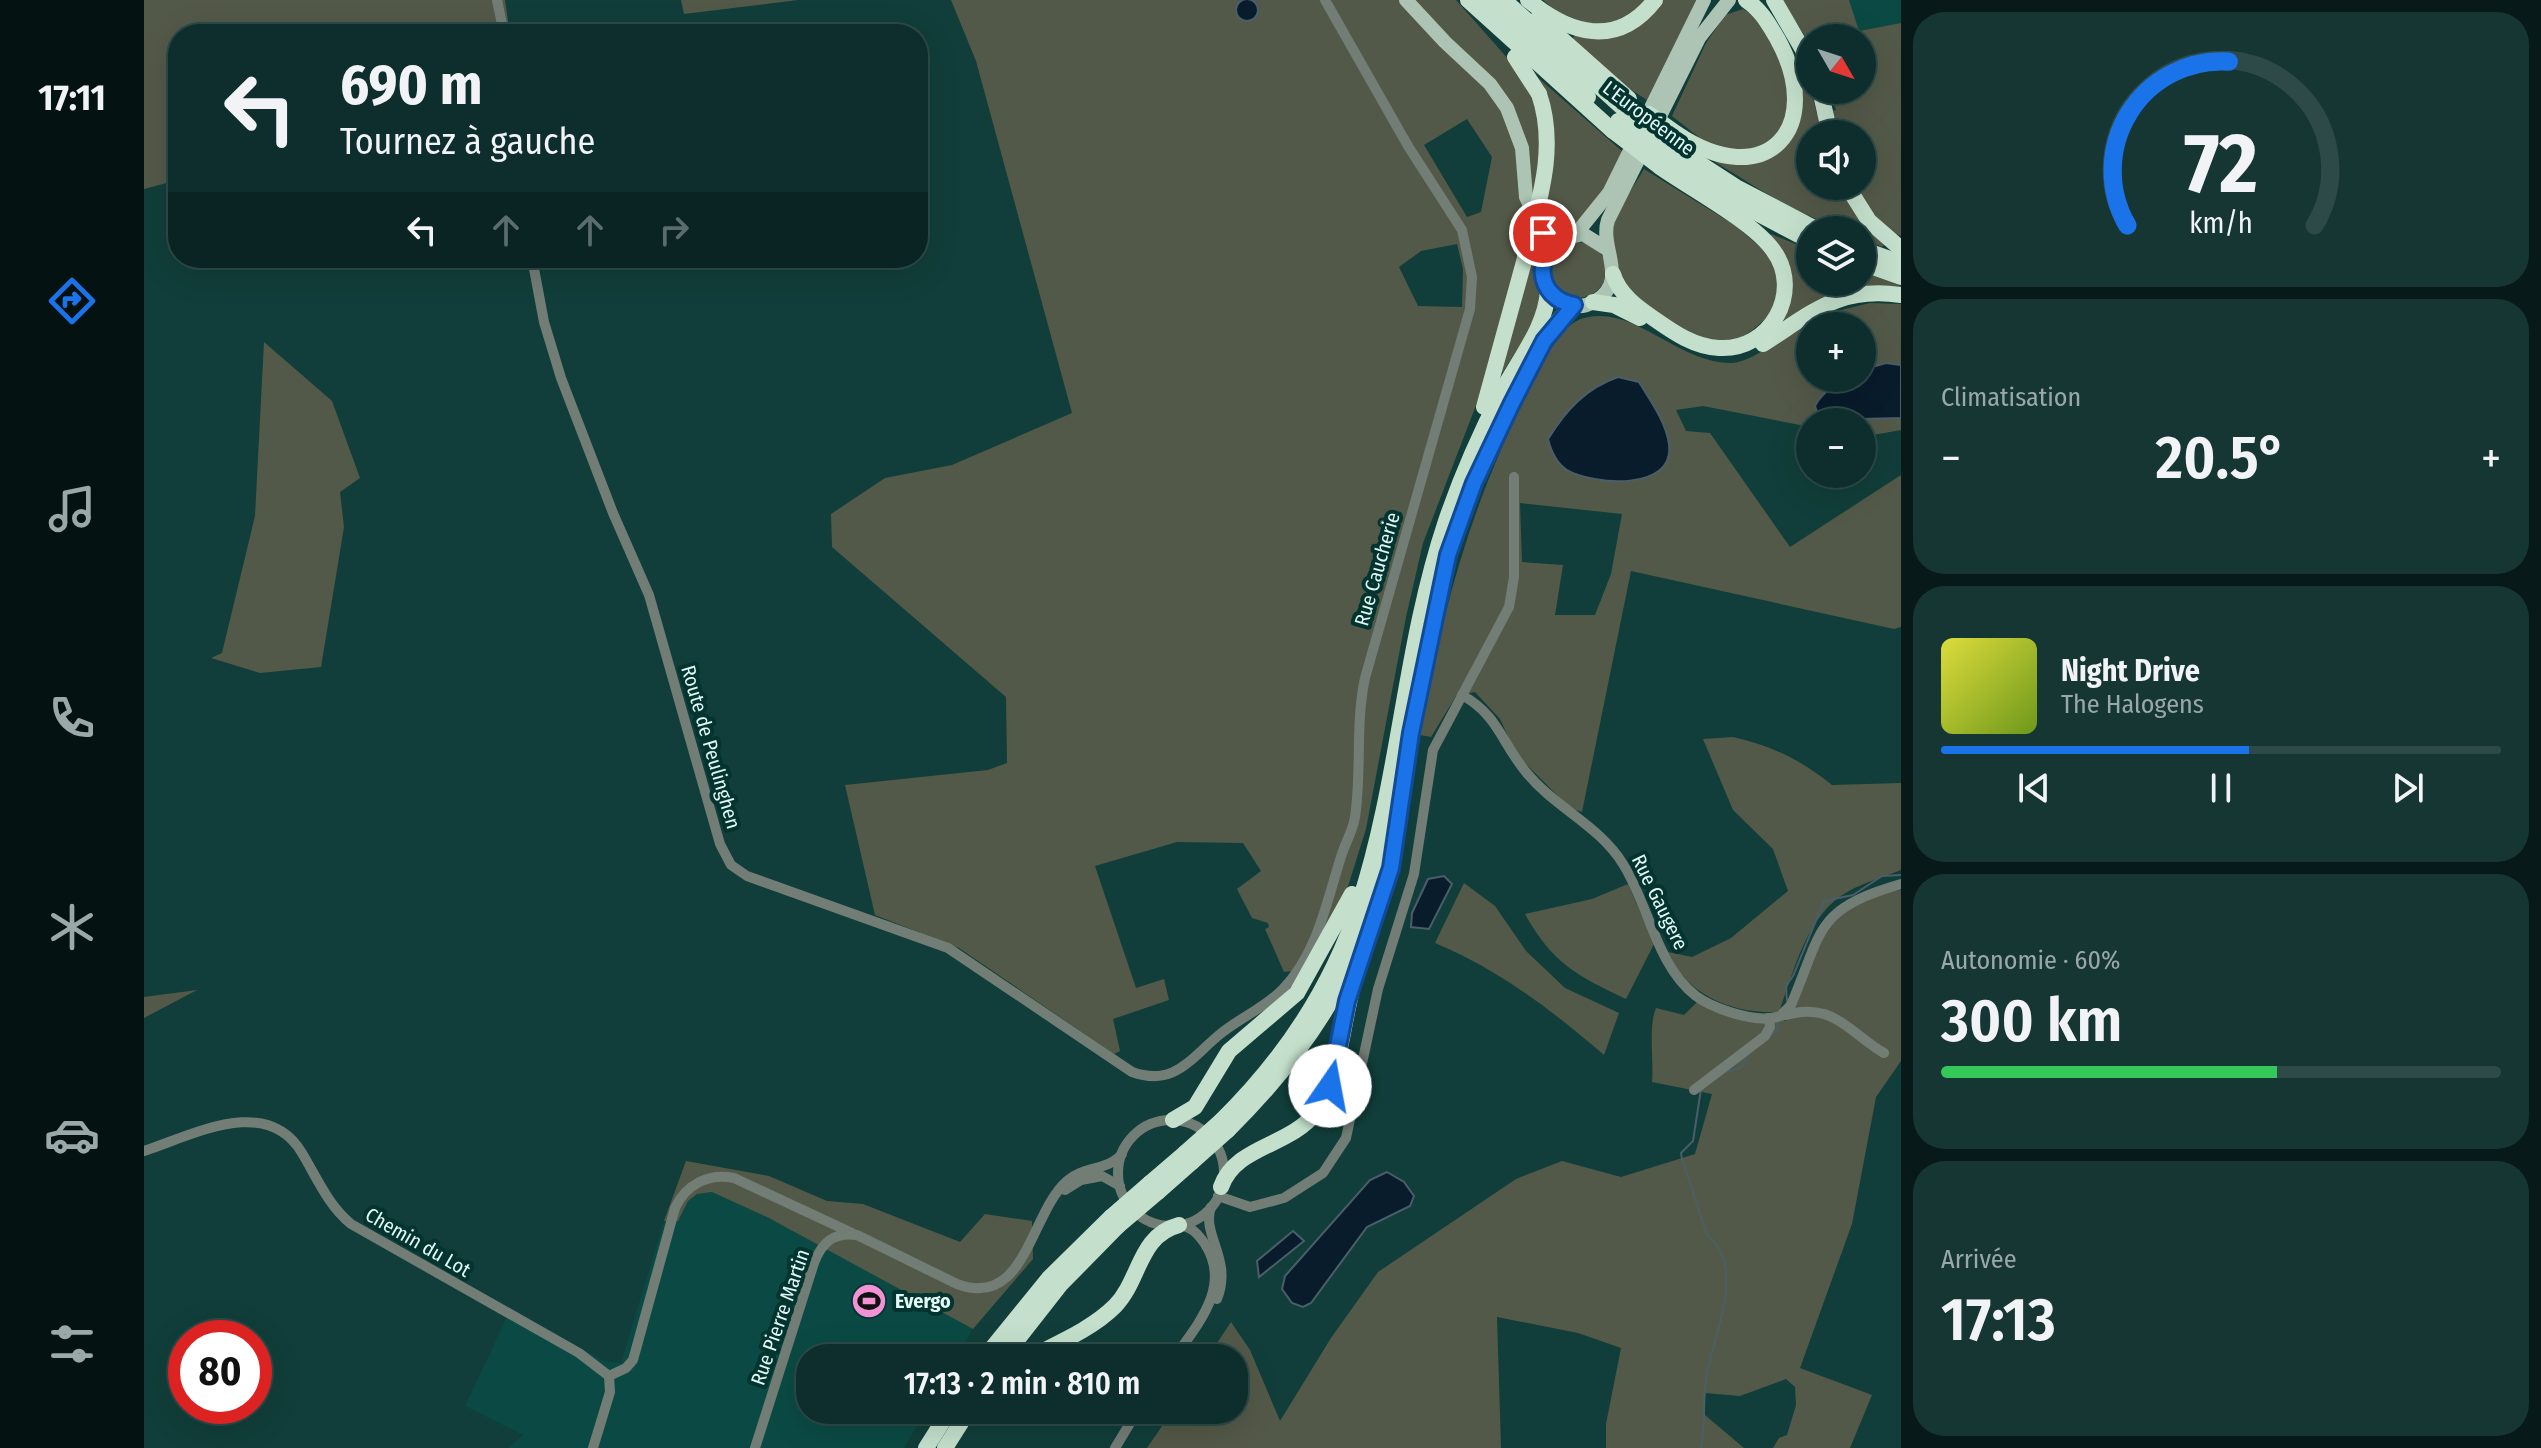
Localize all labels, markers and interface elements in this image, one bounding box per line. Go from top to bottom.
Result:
north arrow [1796,24,1876,104]
map controls [1796,24,1876,488]
text: 690 m [340,52,482,119]
icon: left [208,56,312,160]
text: 17:11 [38,76,106,120]
street label: L'Européenne [1598,76,1700,160]
text: 72 [2184,113,2258,213]
text: Tournez à gauche [340,120,595,164]
button: sound [1796,120,1876,200]
pin [1509,199,1577,267]
text: km/h [2189,206,2253,241]
icon: left [400,208,444,252]
icon: ahead [484,208,528,252]
icon: ahead [568,208,612,252]
icon: right [652,208,696,252]
icon: arrive [1521,211,1565,255]
button: layers [1796,216,1876,296]
icon: directions [44,273,100,329]
button: + [1796,312,1876,392]
text: Climatisation [1941,382,2081,413]
button: − [1796,408,1876,488]
text: 20.5° [2156,422,2286,494]
text: − [1941,432,1961,485]
text: + [2481,432,2501,485]
icon: music [44,481,100,537]
street label: Rue Caucherie [1349,509,1405,629]
text: Night Drive [2061,653,2200,689]
street label: Route de Peulinghen [676,662,746,832]
text: The Halogens [2061,689,2204,720]
icon: phone [44,690,100,746]
icon: previous [2012,766,2056,810]
icon: pause [2199,766,2243,810]
icon: next [2386,766,2430,810]
street label: Rue Gaugere [1627,850,1693,954]
icon: climate [44,899,100,955]
text: Autonomie · 60% [1941,945,2120,976]
text: 300 km [1941,985,2122,1057]
position arrow [1288,1044,1372,1128]
icon: car [44,1107,100,1163]
street label: Chemin du Lot [361,1202,475,1282]
text: Arrivée [1941,1244,2017,1275]
street label: Rue Pierre Martin [745,1246,815,1388]
sports icon: Evergo [850,1282,888,1320]
text: 17:13 [1941,1284,2056,1356]
place label: Evergo [895,1289,951,1313]
icon: filters [44,1316,100,1372]
speed limit sign: 80 [168,1320,272,1424]
text: 17:13 · 2 min · 810 m [904,1366,1140,1402]

